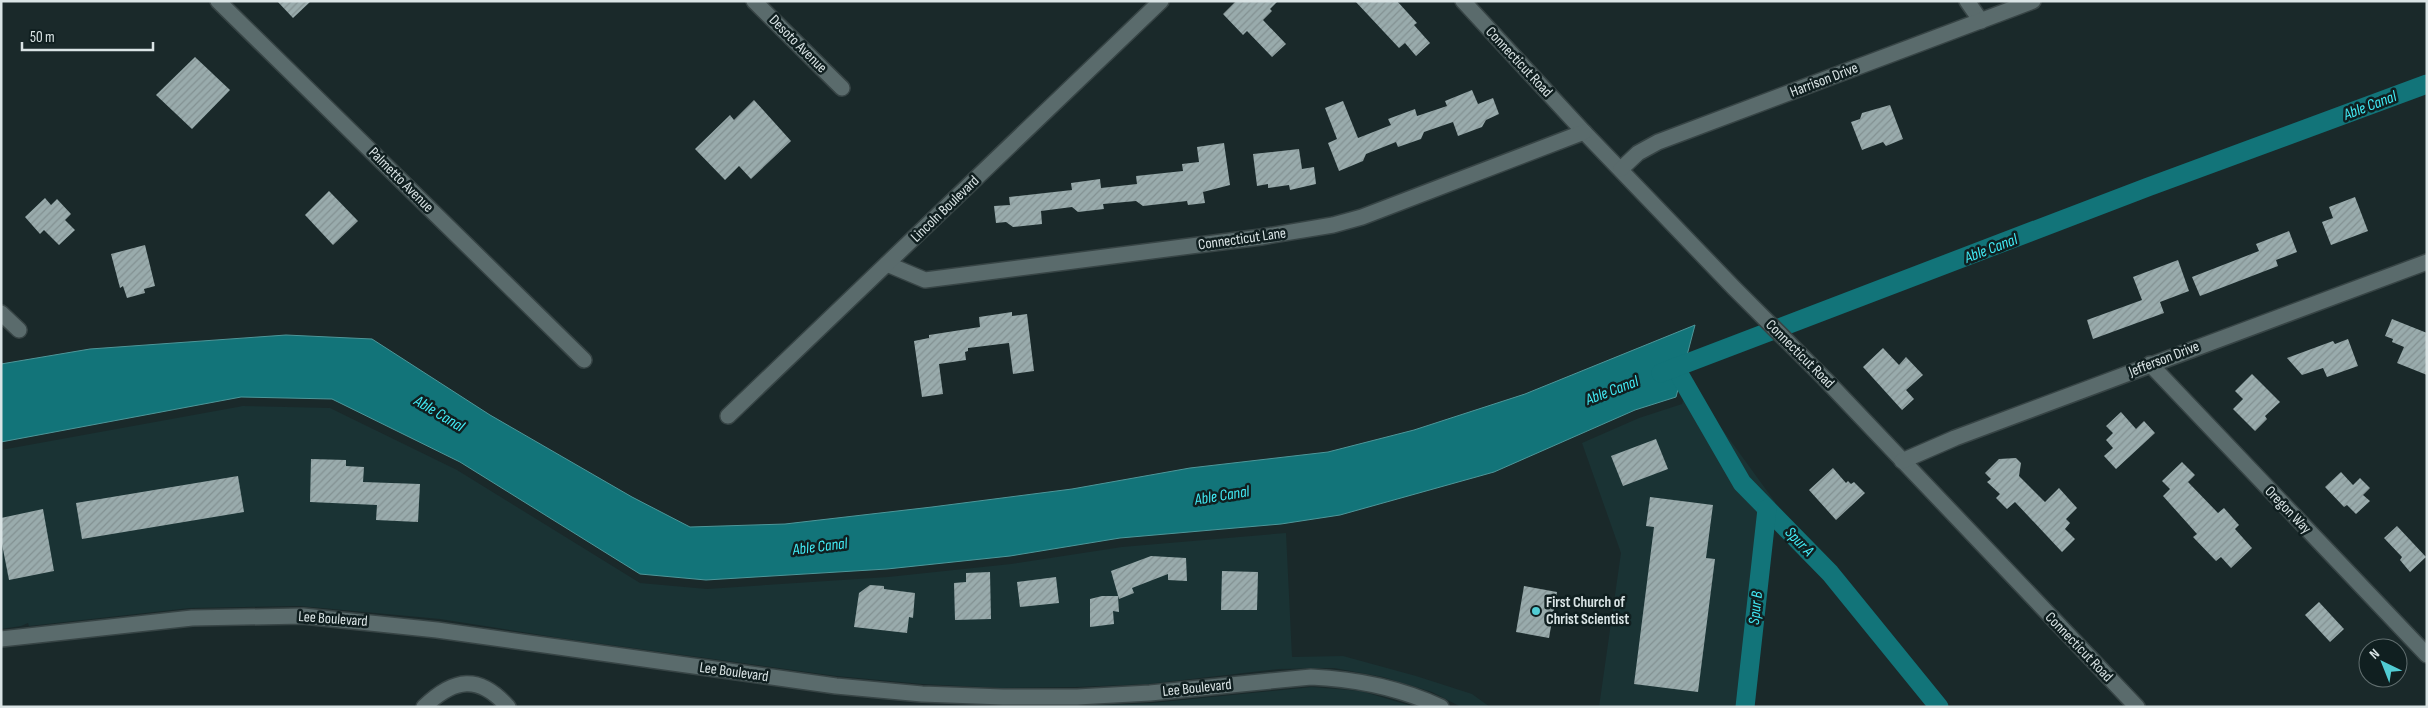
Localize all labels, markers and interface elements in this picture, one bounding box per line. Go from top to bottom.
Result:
street label: Desoto Avenue [765,11,831,77]
scale bar [22,20,154,52]
street label: Connecticut Road [1481,23,1557,101]
text: 50 m [30,28,55,47]
street label: Harrison Drive [1787,58,1861,102]
water label: Able Canal [2340,87,2400,125]
street label: Palmetto Avenue [364,143,438,217]
street label: Lincoln Boulevard [907,172,983,246]
street label: Connecticut Lane [1197,223,1287,255]
water label: Able Canal [1961,230,2021,268]
street label: Connecticut Road [1762,316,1838,392]
street label: Jefferson Drive [2125,337,2202,382]
water label: Able Canal [1582,372,1642,410]
water label: Able Canal [410,391,468,437]
water label: Able Canal [1192,482,1252,510]
street label: Oregon Way [2261,482,2316,538]
water label: Spur A [1781,523,1818,561]
water label: Able Canal [790,534,850,560]
water label: Spur B [1745,590,1767,626]
place label: First Church of Christ Scientist [1546,593,1629,629]
marker: First Church of Christ Scientist [1530,605,1542,617]
street label: Lee Boulevard [298,607,368,631]
street label: Connecticut Road [2041,608,2117,686]
north arrow [2358,638,2408,688]
text: N [2366,645,2383,663]
street label: Lee Boulevard [698,658,770,686]
street label: Lee Boulevard [1162,675,1232,701]

